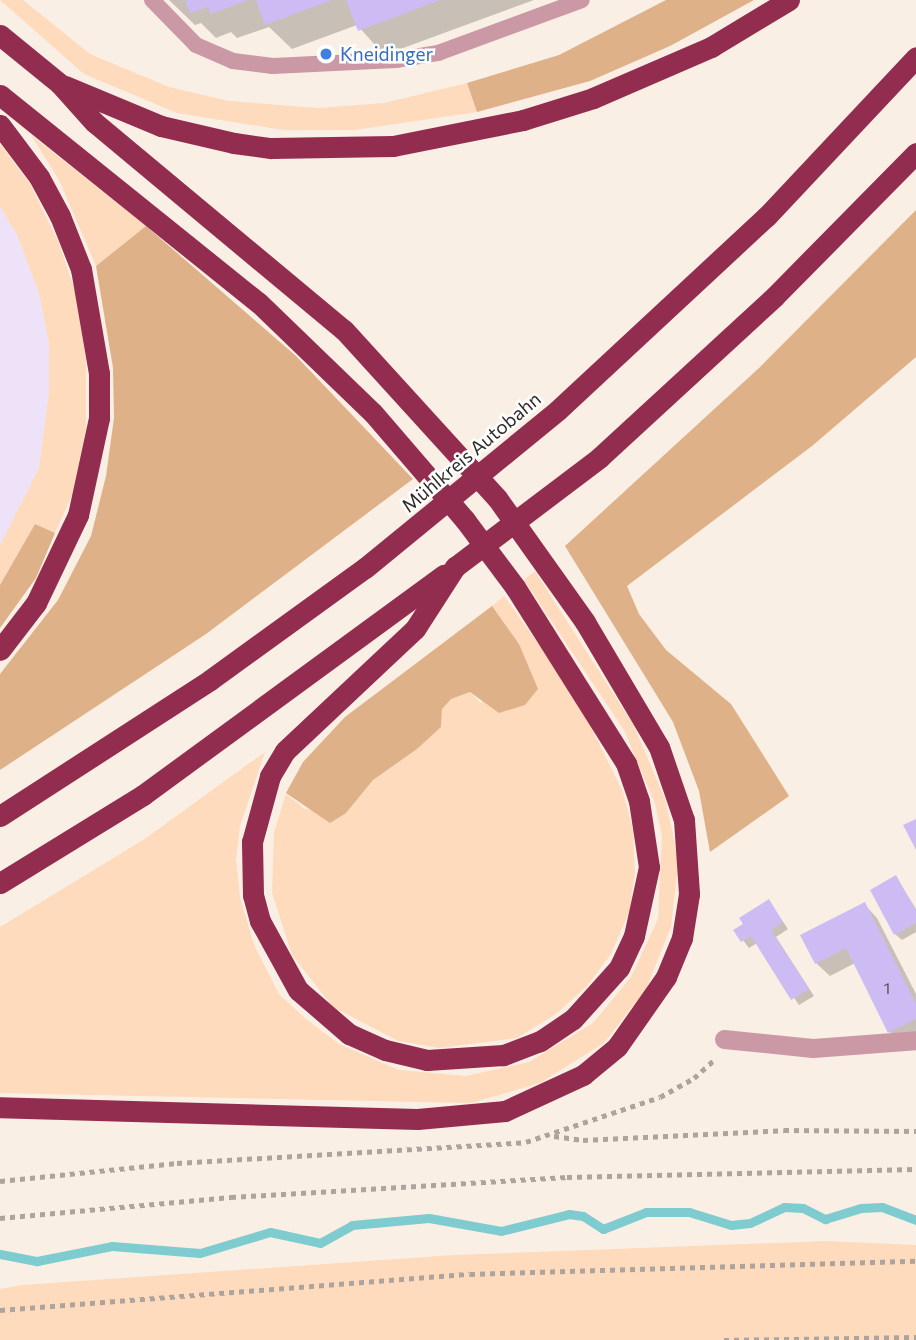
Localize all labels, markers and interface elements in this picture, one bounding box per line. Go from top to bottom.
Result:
place label: Kneidinger [340,43,433,65]
marker: Kneidinger [318,46,334,62]
street label: Mühlkreis Autobahn [397,387,545,517]
house number: 1 [884,978,890,998]

